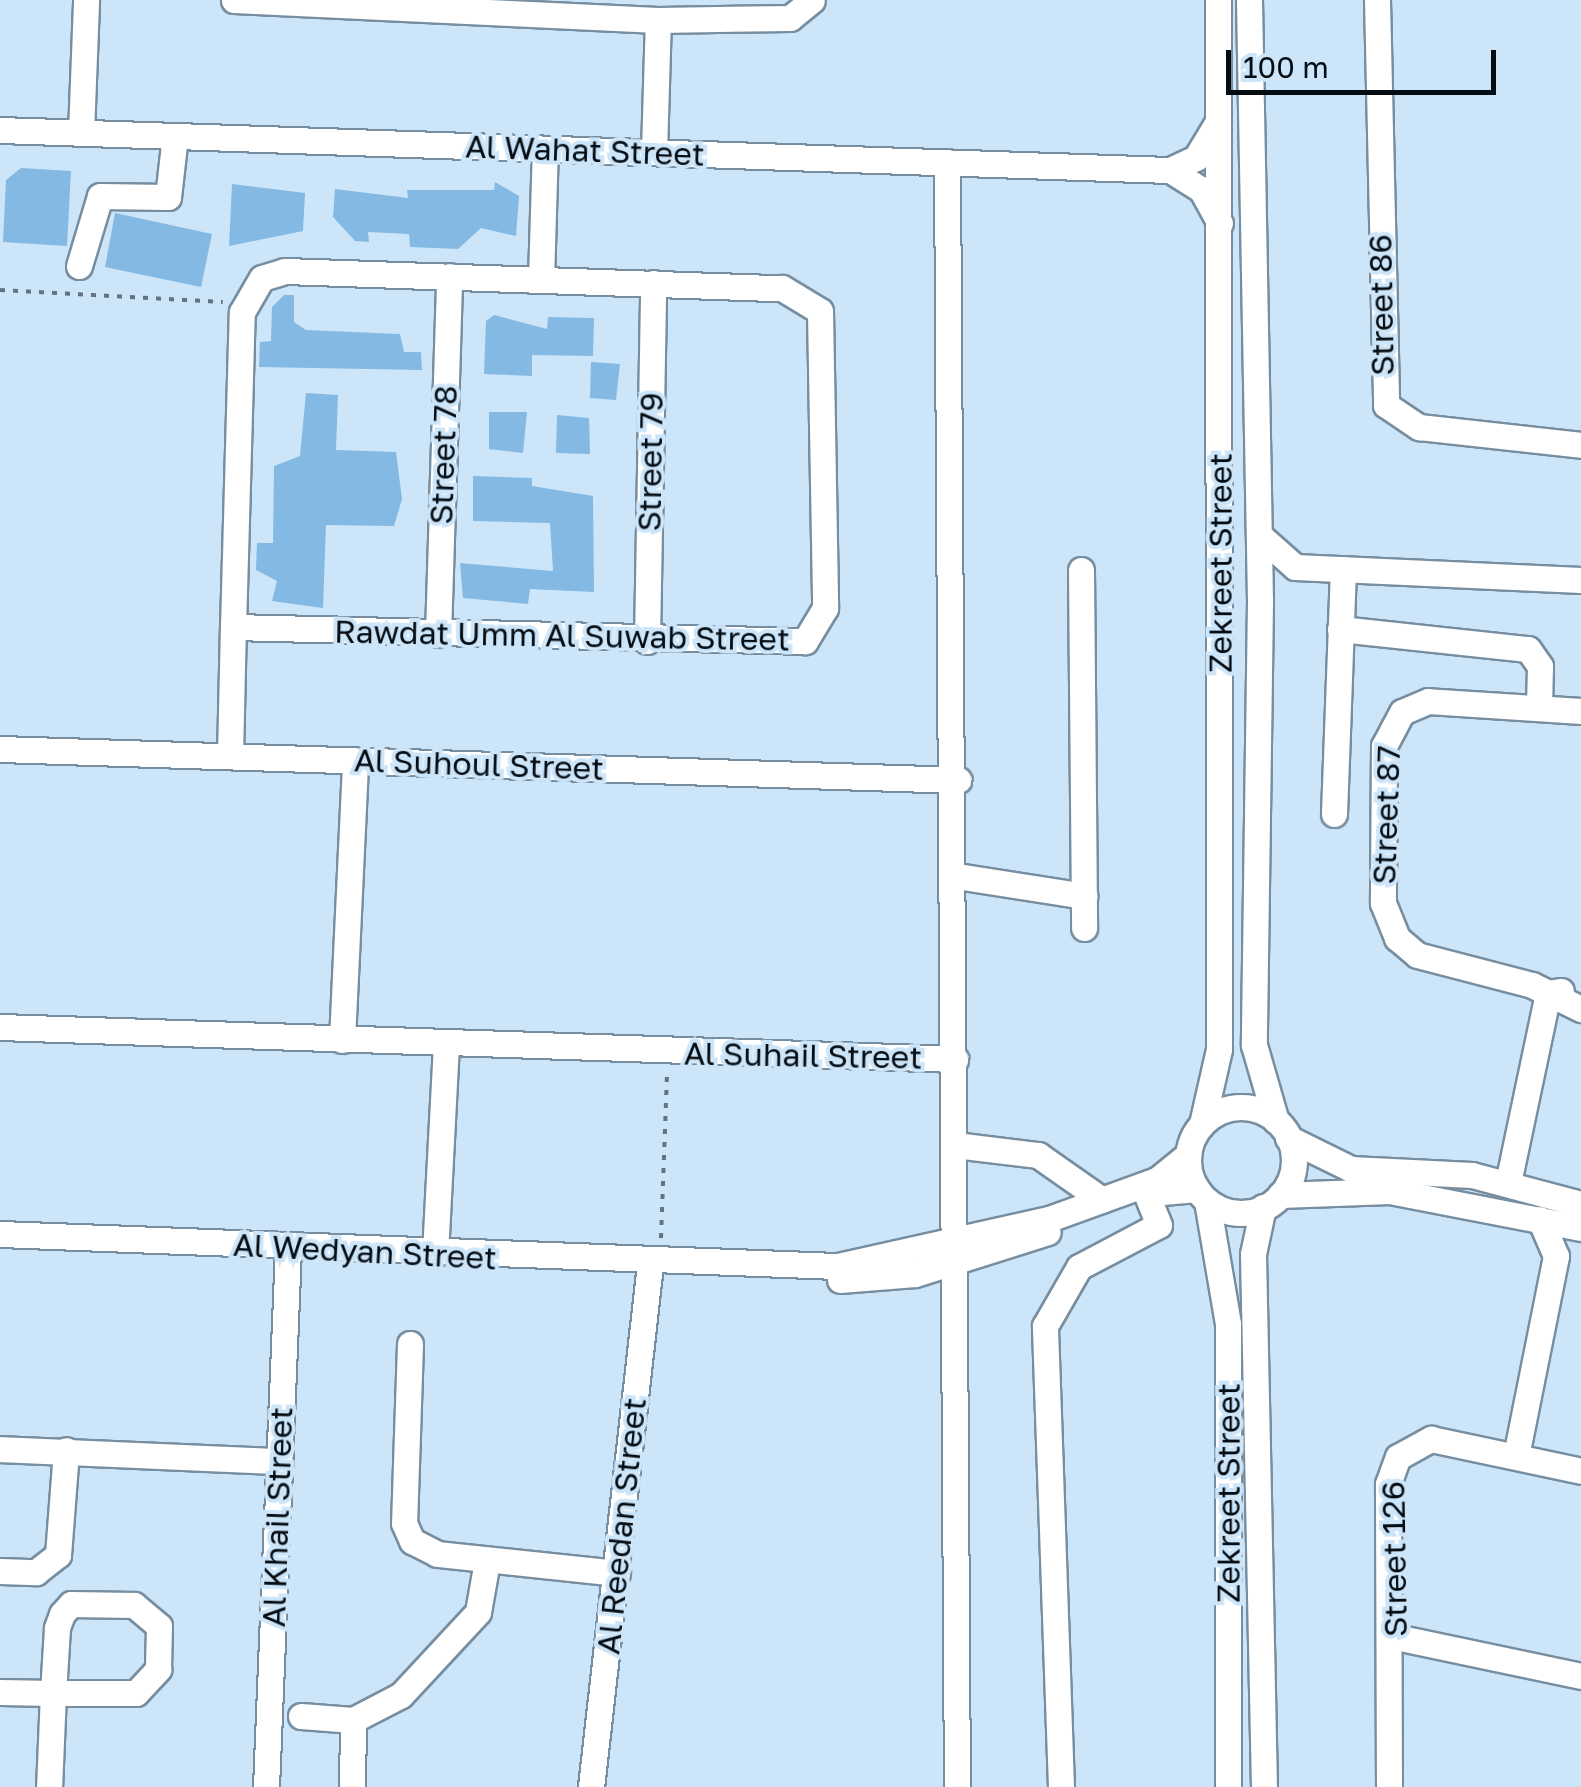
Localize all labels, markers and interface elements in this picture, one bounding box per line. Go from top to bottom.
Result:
scale bar [1231,30,1501,92]
text: 100 m [1243,49,1329,85]
street label: Al Wahat Street [465,127,705,173]
street label: Street 86 [1361,234,1401,376]
street label: Street 78 [421,385,465,525]
street label: Street 79 [630,392,670,532]
street label: Zekreet Street [1201,453,1239,673]
street label: Rawdat Umm Al Suwab Street [334,612,790,658]
street label: Al Suhoul Street [353,740,605,788]
street label: Street 87 [1364,745,1408,885]
street label: Al Suhail Street [684,1034,922,1076]
street label: Al Wedyan Street [232,1225,498,1277]
street label: Zekreet Street [1209,1383,1247,1603]
street label: Al Reedan Street [588,1396,654,1656]
street label: Al Khail Street [254,1406,300,1628]
street label: Street 126 [1373,1481,1415,1637]

